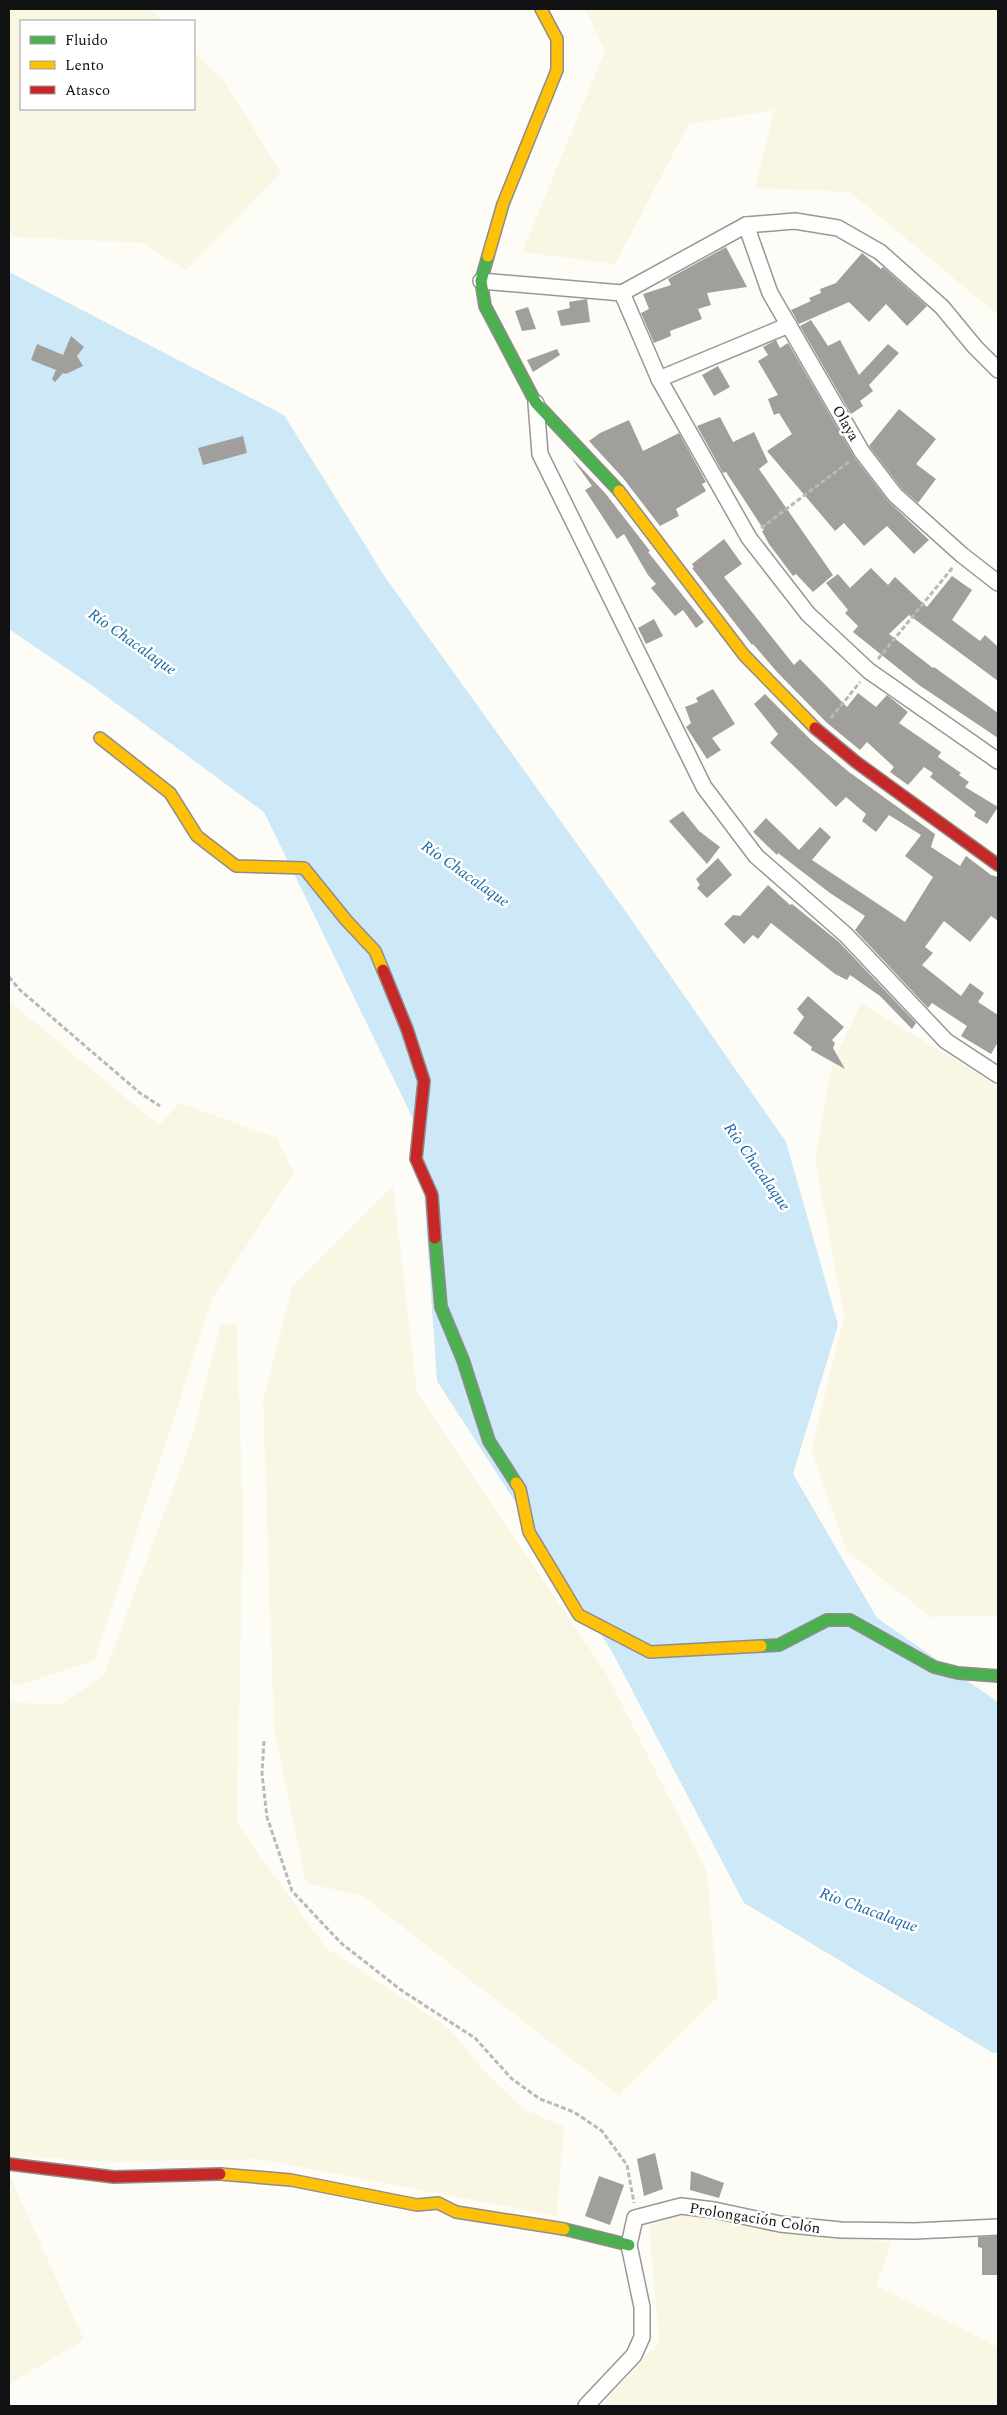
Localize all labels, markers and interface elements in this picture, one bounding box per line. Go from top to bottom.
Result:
legend [20,20,195,110]
text: Fluido [65,29,108,52]
text: Lento [65,54,104,77]
text: Atasco [65,79,110,102]
street label: Olaya [826,401,865,446]
water label: Río Chacalaque [83,602,182,681]
water label: Río Chacalaque [416,834,515,913]
water label: Río Chacalaque [718,1117,797,1216]
water label: Río Chacalaque [816,1881,921,1939]
street label: Prolongación Colón [688,2197,823,2240]

